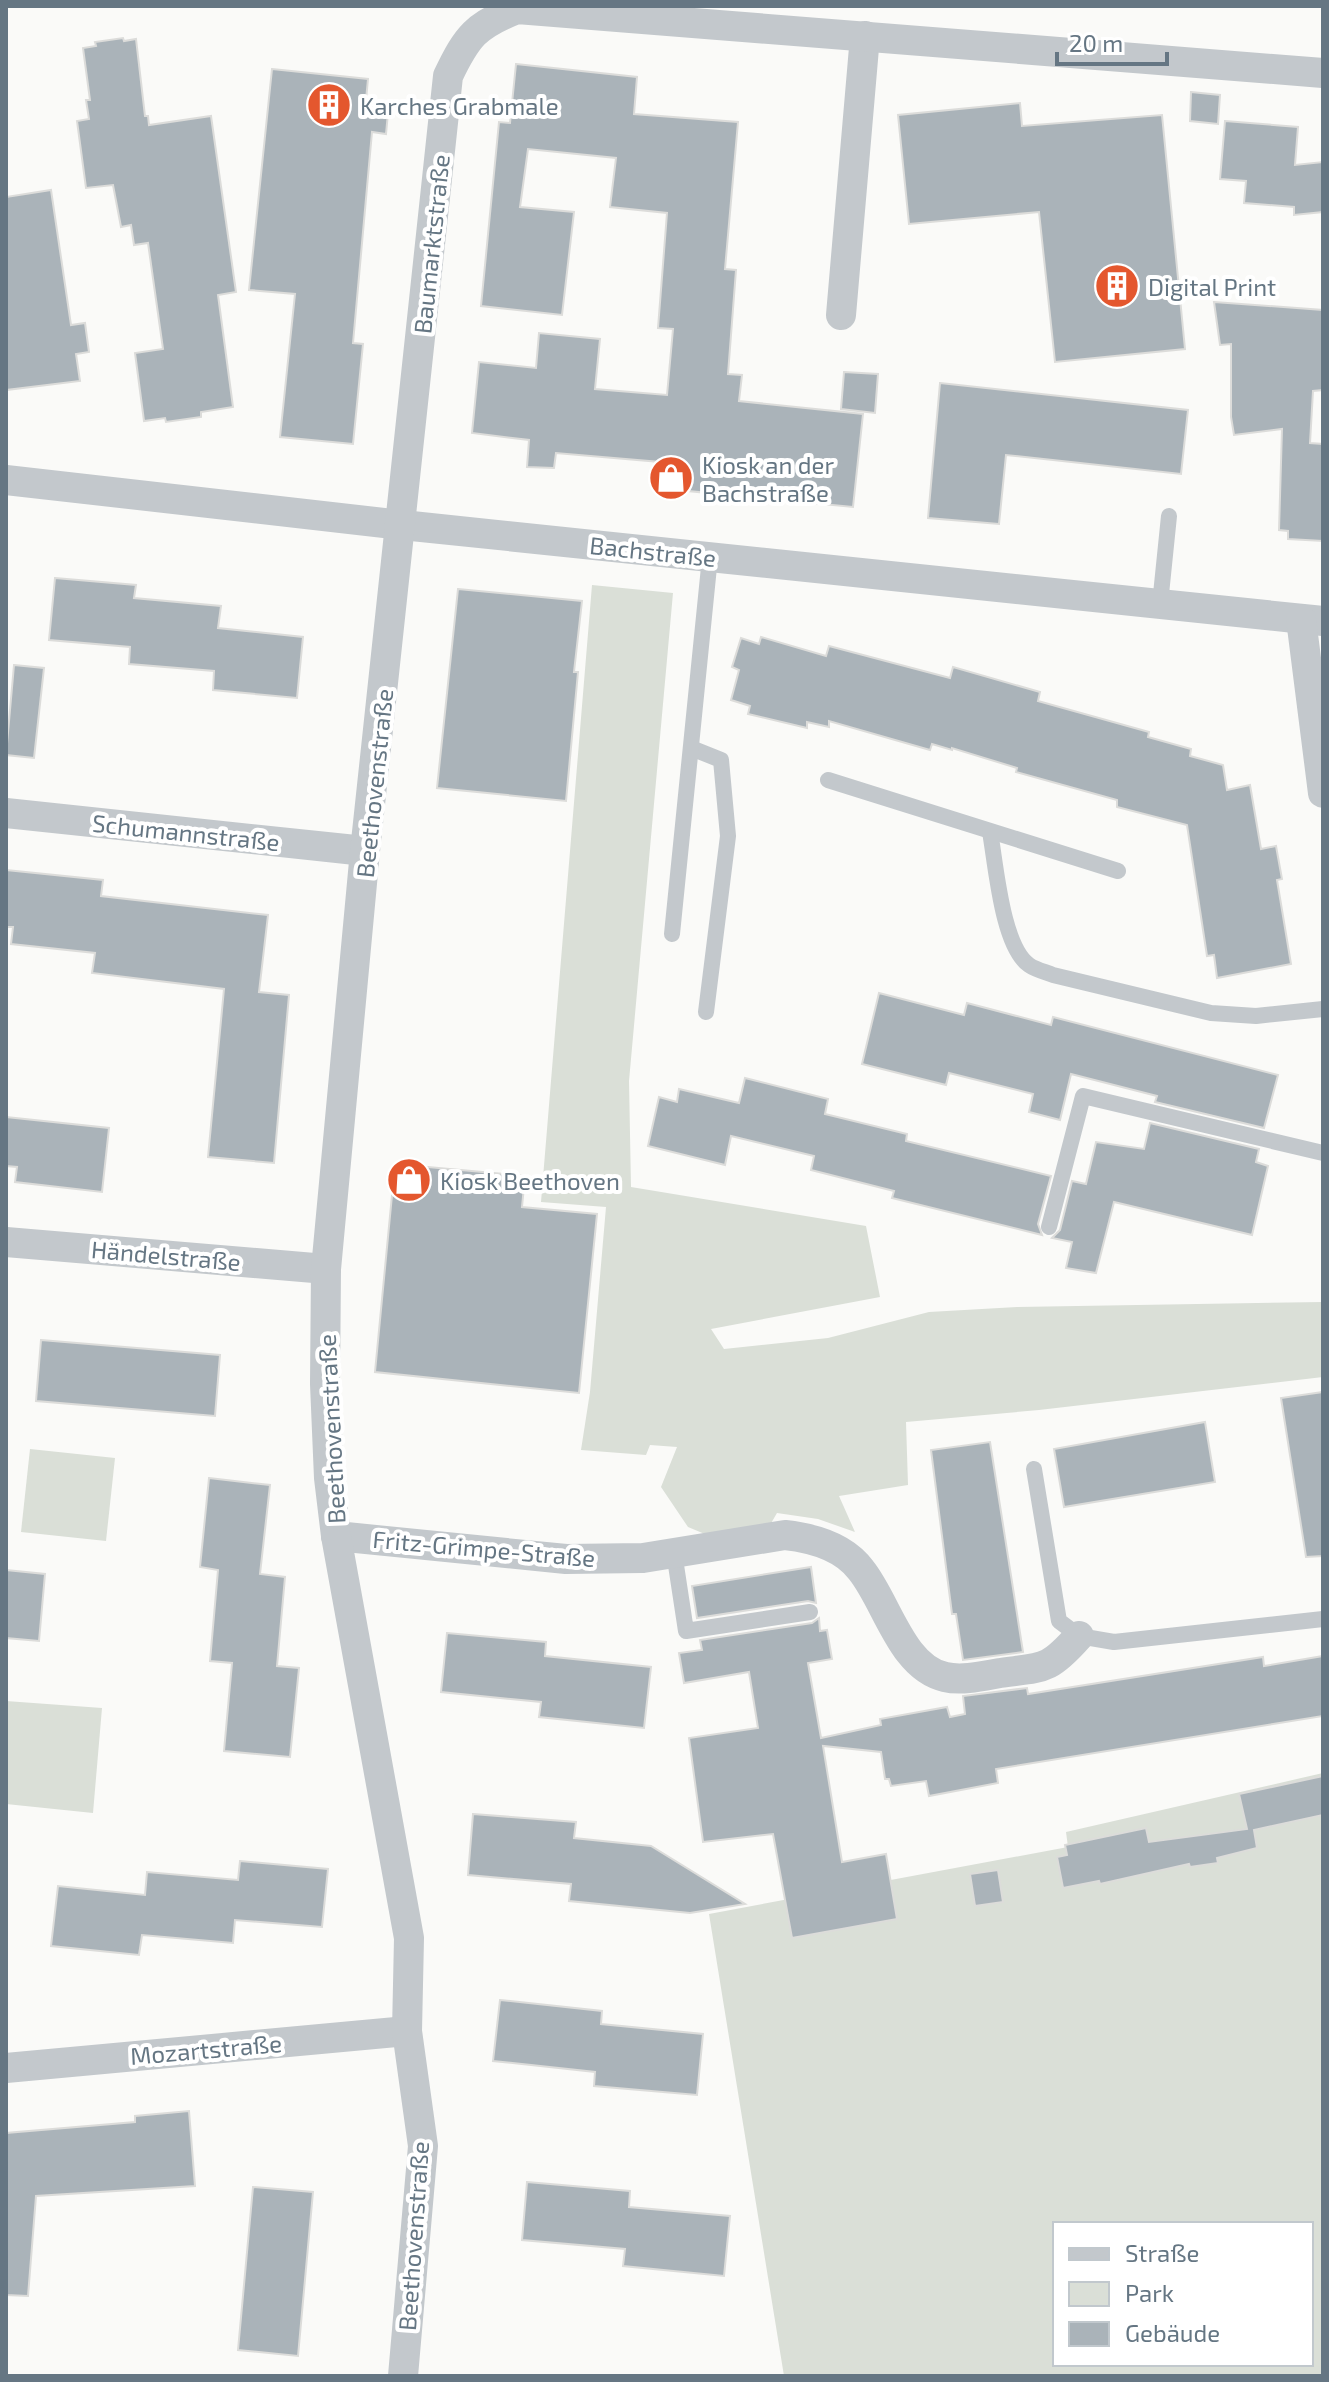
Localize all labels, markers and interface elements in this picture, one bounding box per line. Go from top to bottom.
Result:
scale bar [1057,16,1167,66]
text: 20 m [1069,28,1123,57]
building icon: Karches Grabmale [305,81,353,129]
place label: Karches Grabmale [360,91,559,120]
street label: Baumarktstraße [407,153,455,335]
building icon: Digital Print [1093,262,1141,310]
place label: Digital Print [1148,272,1276,301]
place label: Kiosk an der Bachstraße [702,450,834,507]
shop icon: Kiosk an der Bachstraße [647,454,695,502]
street label: Bachstraße [588,530,718,572]
street label: Beethovenstraße [350,687,398,879]
street label: Schumannstraße [91,808,281,856]
shop icon: Kiosk Beethoven [385,1156,433,1204]
place label: Kiosk Beethoven [440,1166,620,1195]
street label: Händelstraße [90,1234,242,1276]
street label: Beethovenstraße [312,1333,350,1525]
street label: Fritz-Grimpe-Straße [372,1524,596,1572]
street label: Mozartstraße [129,2028,283,2070]
street label: Beethovenstraße [392,2140,434,2332]
legend [1053,2222,1313,2366]
text: Straße [1125,2238,1199,2267]
text: Park [1125,2278,1174,2307]
text: Gebäude [1125,2318,1220,2347]

